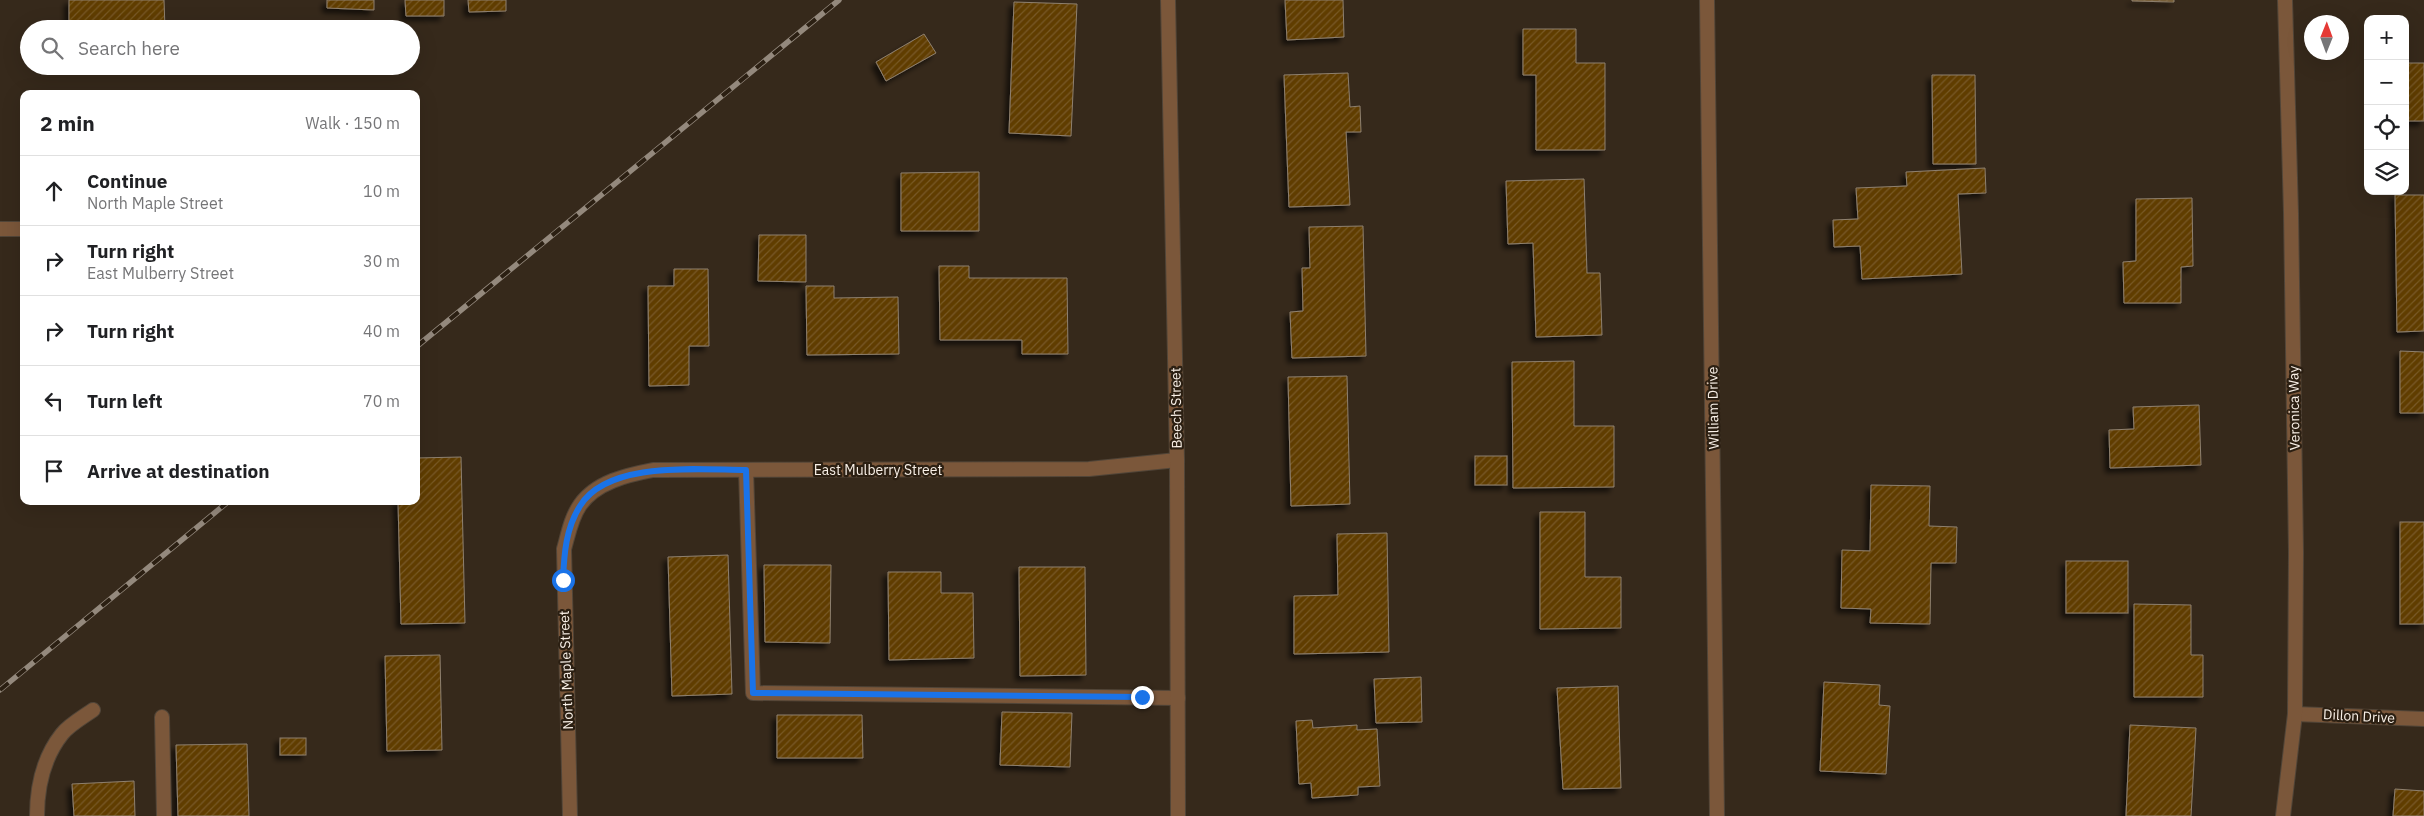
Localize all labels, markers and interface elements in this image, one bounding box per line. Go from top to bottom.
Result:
north arrow [2304,15,2349,60]
map controls [2364,15,2409,195]
button: + [2364,15,2409,60]
search box [20,20,420,75]
icon: search [38,34,66,62]
text: Search here [78,36,180,60]
button: − [2364,60,2409,105]
button: locate [2364,105,2409,150]
text: 2 min [40,109,95,137]
text: Walk · 150 m [305,113,400,133]
button: layers [2364,150,2409,195]
text: Continue [87,169,167,193]
icon: ahead [40,177,68,205]
text: 10 m [363,181,400,201]
text: North Maple Street [87,193,223,213]
text: Turn right [87,239,174,263]
icon: right [40,247,68,275]
text: 30 m [363,251,400,271]
text: East Mulberry Street [87,263,234,283]
icon: right [40,317,68,345]
text: Turn right [87,319,174,343]
text: 40 m [363,321,400,341]
street label: Veronica Way [2284,365,2304,451]
street label: William Drive [1703,366,1723,449]
street label: Beech Street [1166,367,1186,449]
icon: left [40,387,68,415]
text: Turn left [87,389,163,413]
text: 70 m [363,391,400,411]
icon: arrive [40,457,68,485]
text: Arrive at destination [87,459,270,483]
street label: East Mulberry Street [814,461,942,479]
route start [552,569,575,592]
street label: North Maple Street [555,610,577,730]
route end [1131,686,1154,709]
street label: Dillon Drive [2323,705,2396,727]

